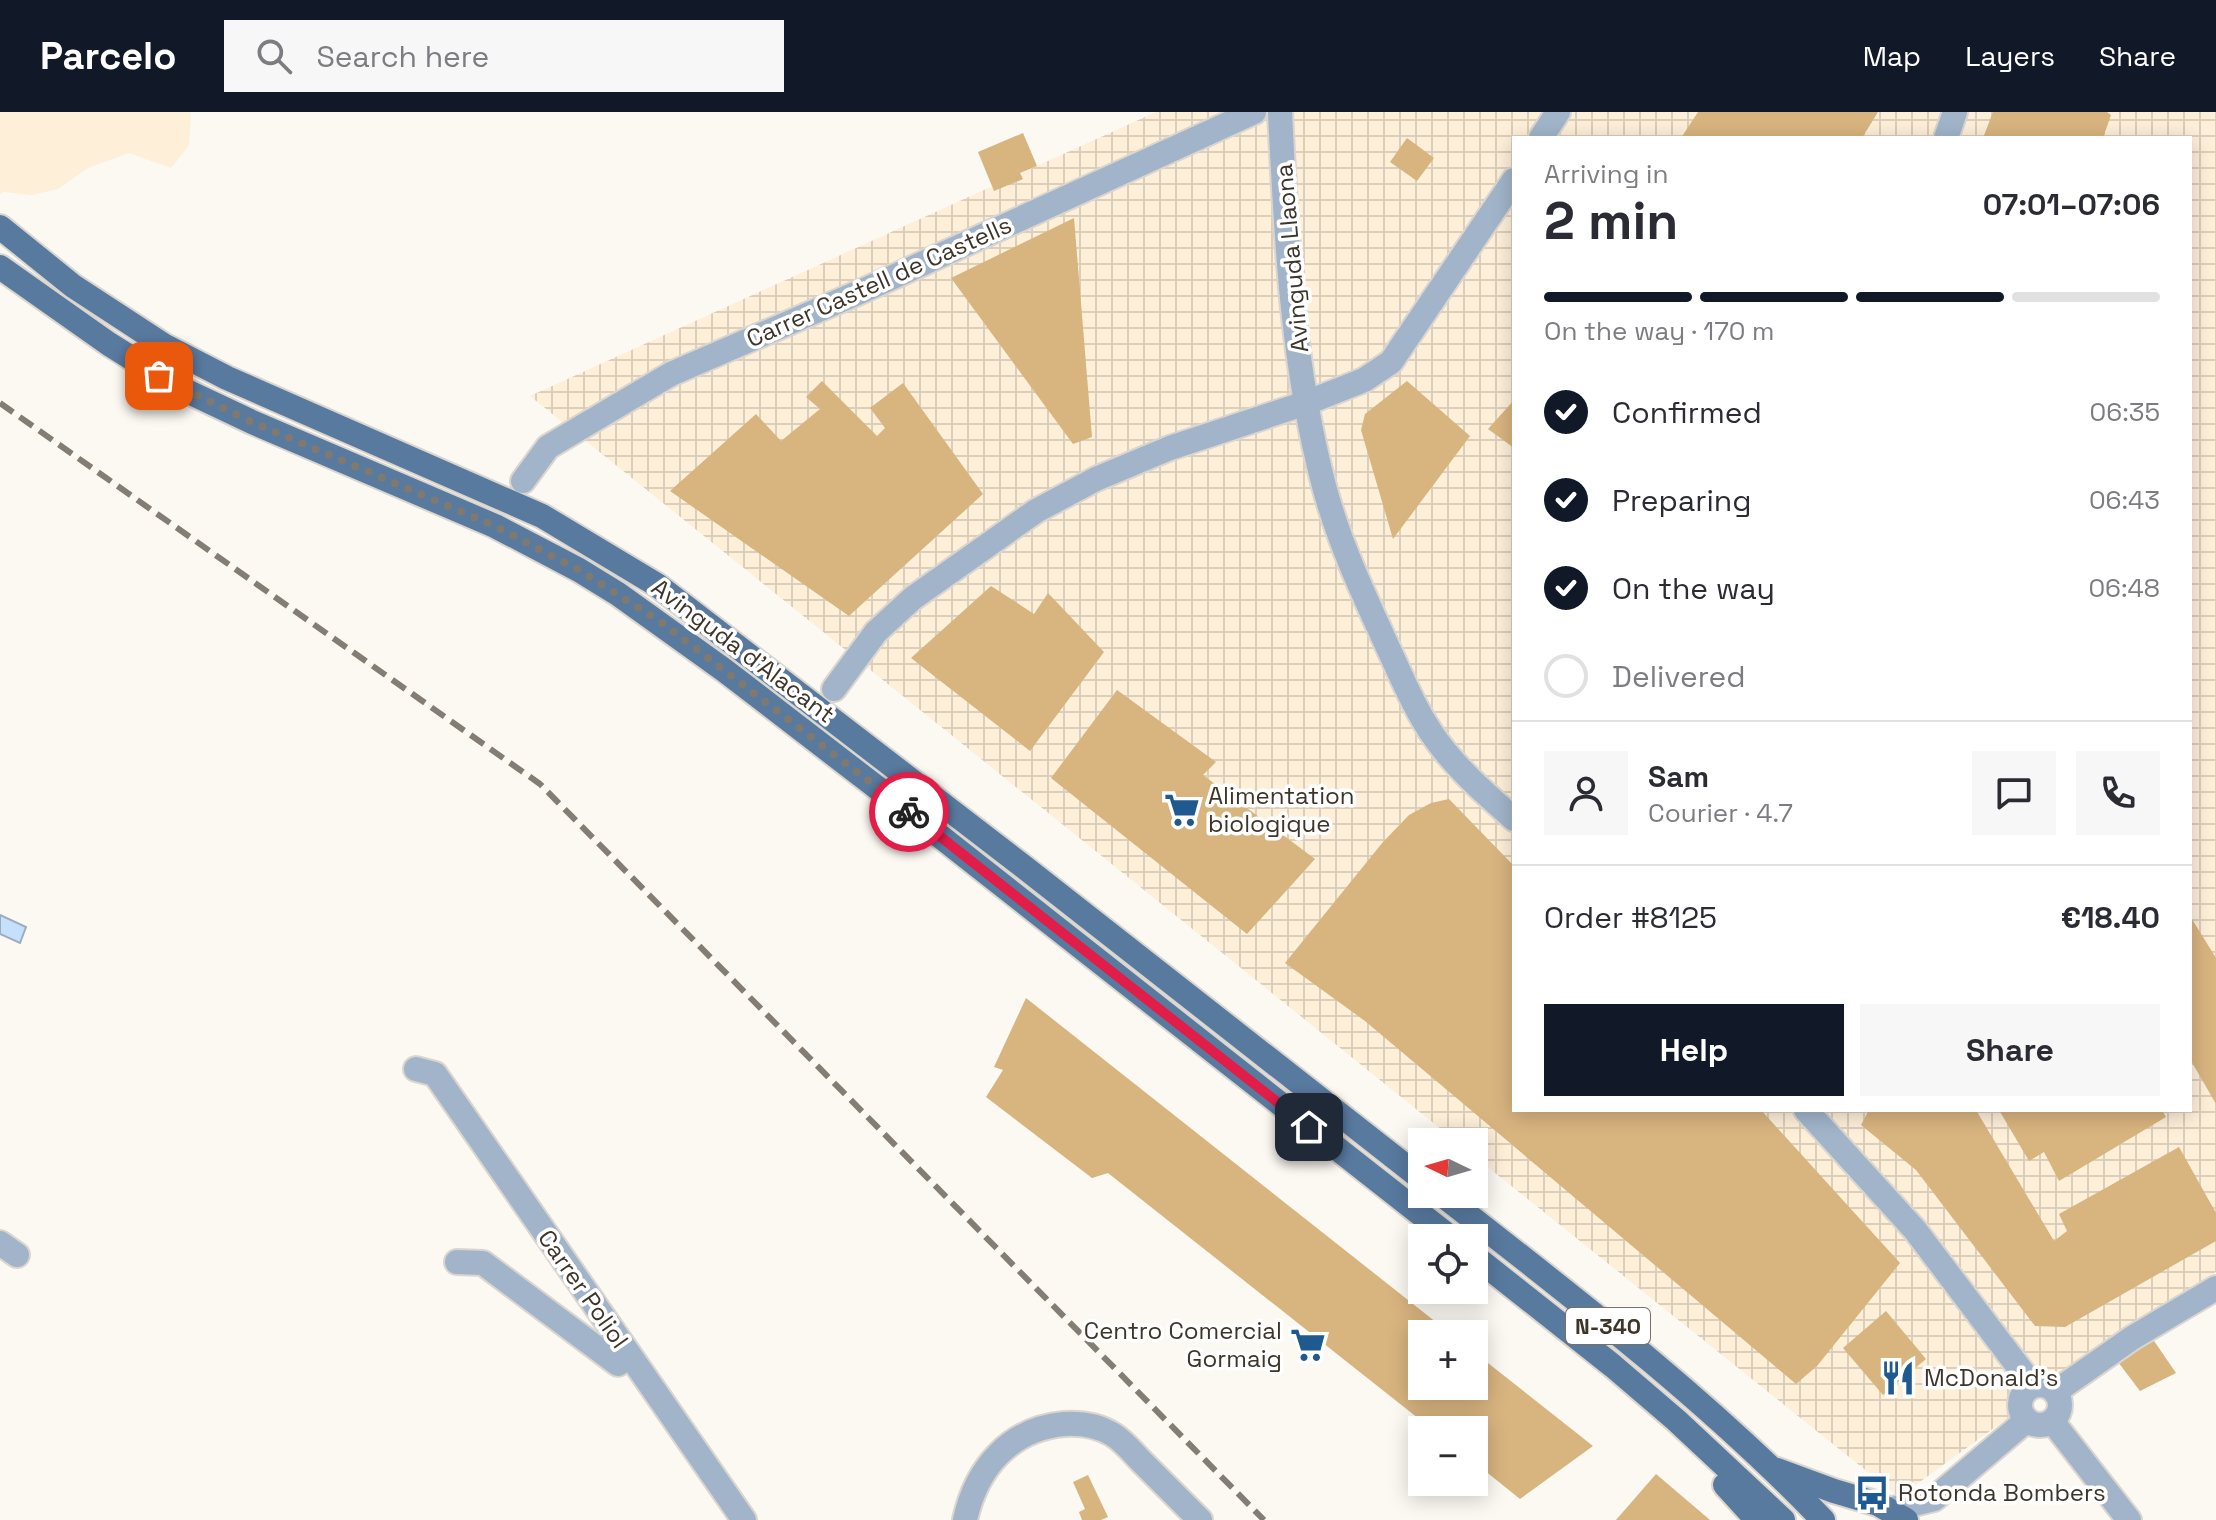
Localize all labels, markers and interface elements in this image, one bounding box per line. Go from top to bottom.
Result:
search box [224,20,784,92]
text: Parcelo [40,32,176,80]
icon: search [252,34,296,78]
text: Search here [316,37,489,76]
text: Map [1863,38,1921,74]
text: Layers [1965,38,2055,74]
text: Share [2099,38,2176,74]
text: Arriving in [1544,157,1668,191]
street label: Avinguda Llaona [1268,162,1315,354]
text: 07:01–07:06 [1983,185,2160,224]
text: 2 min [1544,188,1678,254]
street label: Carrer Castell de Castells [741,209,1016,354]
text: On the way · 170 m [1544,314,1774,348]
pin [125,342,193,410]
icon: bag [137,354,181,398]
icon: check [1544,390,1588,434]
text: Confirmed [1612,393,1762,432]
text: 06:35 [2090,395,2160,429]
icon: check [1544,478,1588,522]
text: Preparing [1612,481,1751,520]
text: 06:43 [2089,483,2160,517]
icon: check [1544,566,1588,610]
text: On the way [1612,569,1775,608]
text: 06:48 [2088,571,2160,605]
street label: Avinguda d'Alacant [646,572,841,730]
text: Delivered [1612,657,1746,696]
button: person [1544,751,1628,835]
button: chat [1972,751,2056,835]
button: phone [2076,751,2160,835]
text: Sam [1648,757,1709,796]
courier [869,772,949,852]
place label: Alimentation biologique [1208,780,1355,839]
icon: bike [887,790,931,834]
supermarket icon: Alimentation biologique [1163,791,1201,829]
text: Courier · 4.7 [1648,796,1793,830]
text: Order #8125 [1544,898,1717,937]
text: €18.40 [2061,898,2160,937]
button: Help [1544,1004,1844,1096]
button: Share [1860,1004,2160,1096]
pin [1275,1093,1343,1161]
icon: home [1287,1105,1331,1149]
north arrow [1408,1128,1488,1208]
map controls [1408,1128,1488,1496]
street label: Carrer Poliol [531,1223,636,1354]
button: locate [1408,1224,1488,1304]
road number: N-340 [1566,1308,1650,1344]
place label: Centro Comercial Gormaig [1084,1315,1282,1374]
button: + [1408,1320,1488,1400]
supermarket icon: Centro Comercial Gormaig [1289,1326,1327,1364]
restaurant icon: McDonald's [1879,1359,1917,1397]
place label: McDonald's [1924,1362,2058,1393]
button: − [1408,1416,1488,1496]
bus stop icon: Rotonda Bombers [1853,1474,1891,1512]
place label: Rotonda Bombers [1898,1477,2106,1508]

